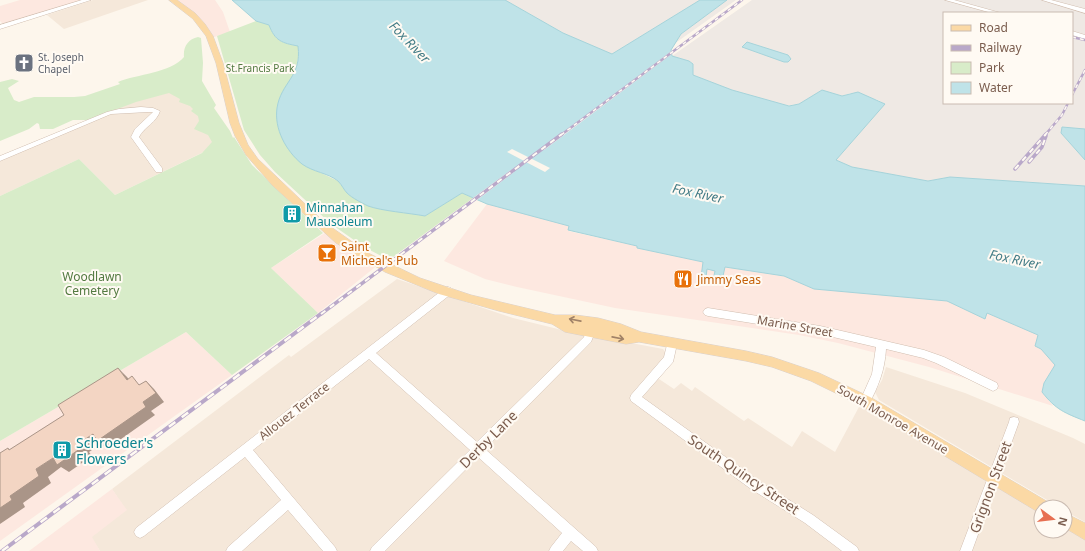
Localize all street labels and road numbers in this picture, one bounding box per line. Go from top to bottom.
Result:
street label: Marine Street [756,311,835,341]
street label: Allouez Terrace [255,378,333,444]
street label: South Monroe Avenue [834,380,952,458]
street label: Derby Lane [455,406,521,472]
street label: South Quincy Street [685,430,803,518]
street label: Grignon Street [965,438,1015,536]

